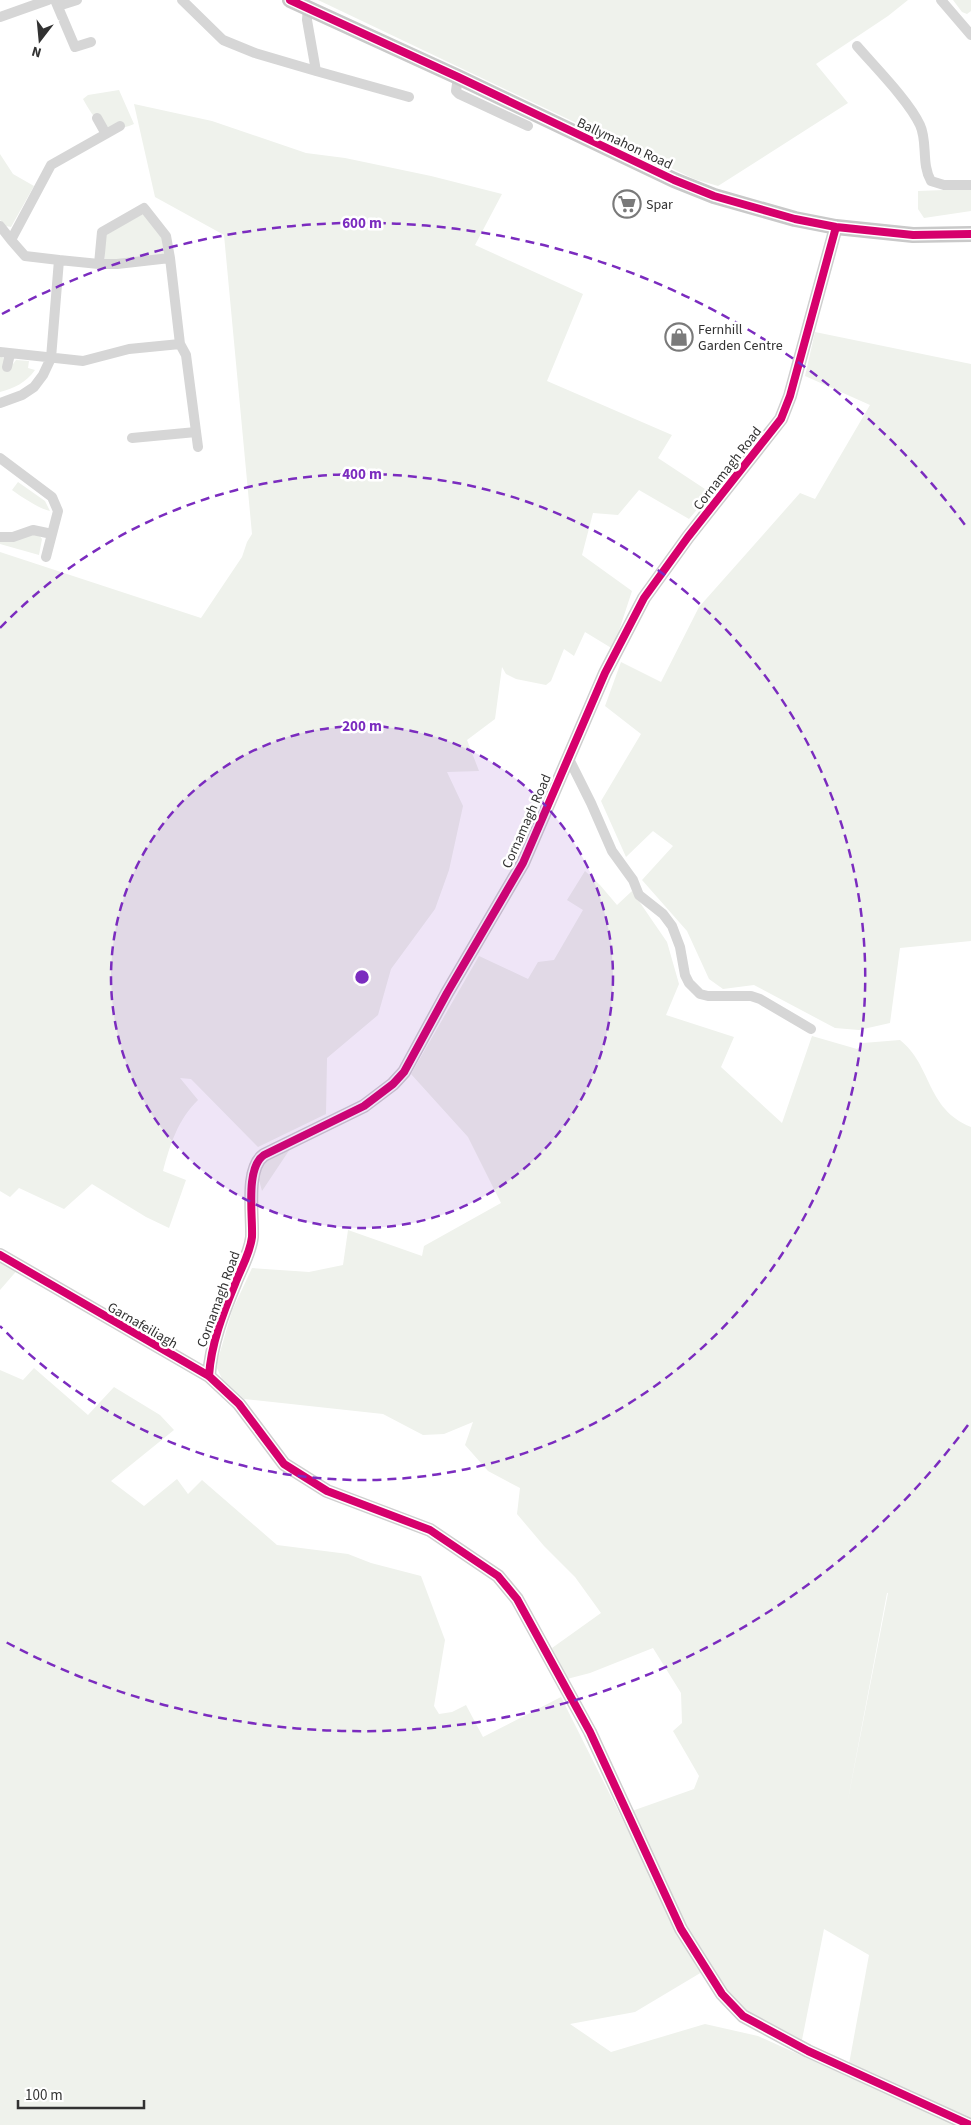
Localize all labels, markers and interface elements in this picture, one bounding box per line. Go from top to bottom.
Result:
north arrow [15,15,65,65]
text: N [29,41,44,62]
street label: Ballymahon Road [574,113,676,175]
supermarket icon: Spar [612,189,642,219]
place label: Spar [646,195,673,215]
text: 600 m [342,213,382,234]
place label: Fernhill Garden Centre [698,320,783,356]
shop icon: Fernhill Garden Centre [664,322,694,352]
street label: Cornamagh Road [689,423,767,515]
text: 400 m [342,464,382,485]
text: 200 m [342,716,382,737]
street label: Cornamagh Road [497,771,557,872]
centre of rings [353,968,371,986]
street label: Cornamagh Road [192,1248,246,1350]
street label: Garnafeiliagh [104,1298,181,1354]
scale bar [18,2078,144,2110]
text: 100 m [25,2085,63,2106]

